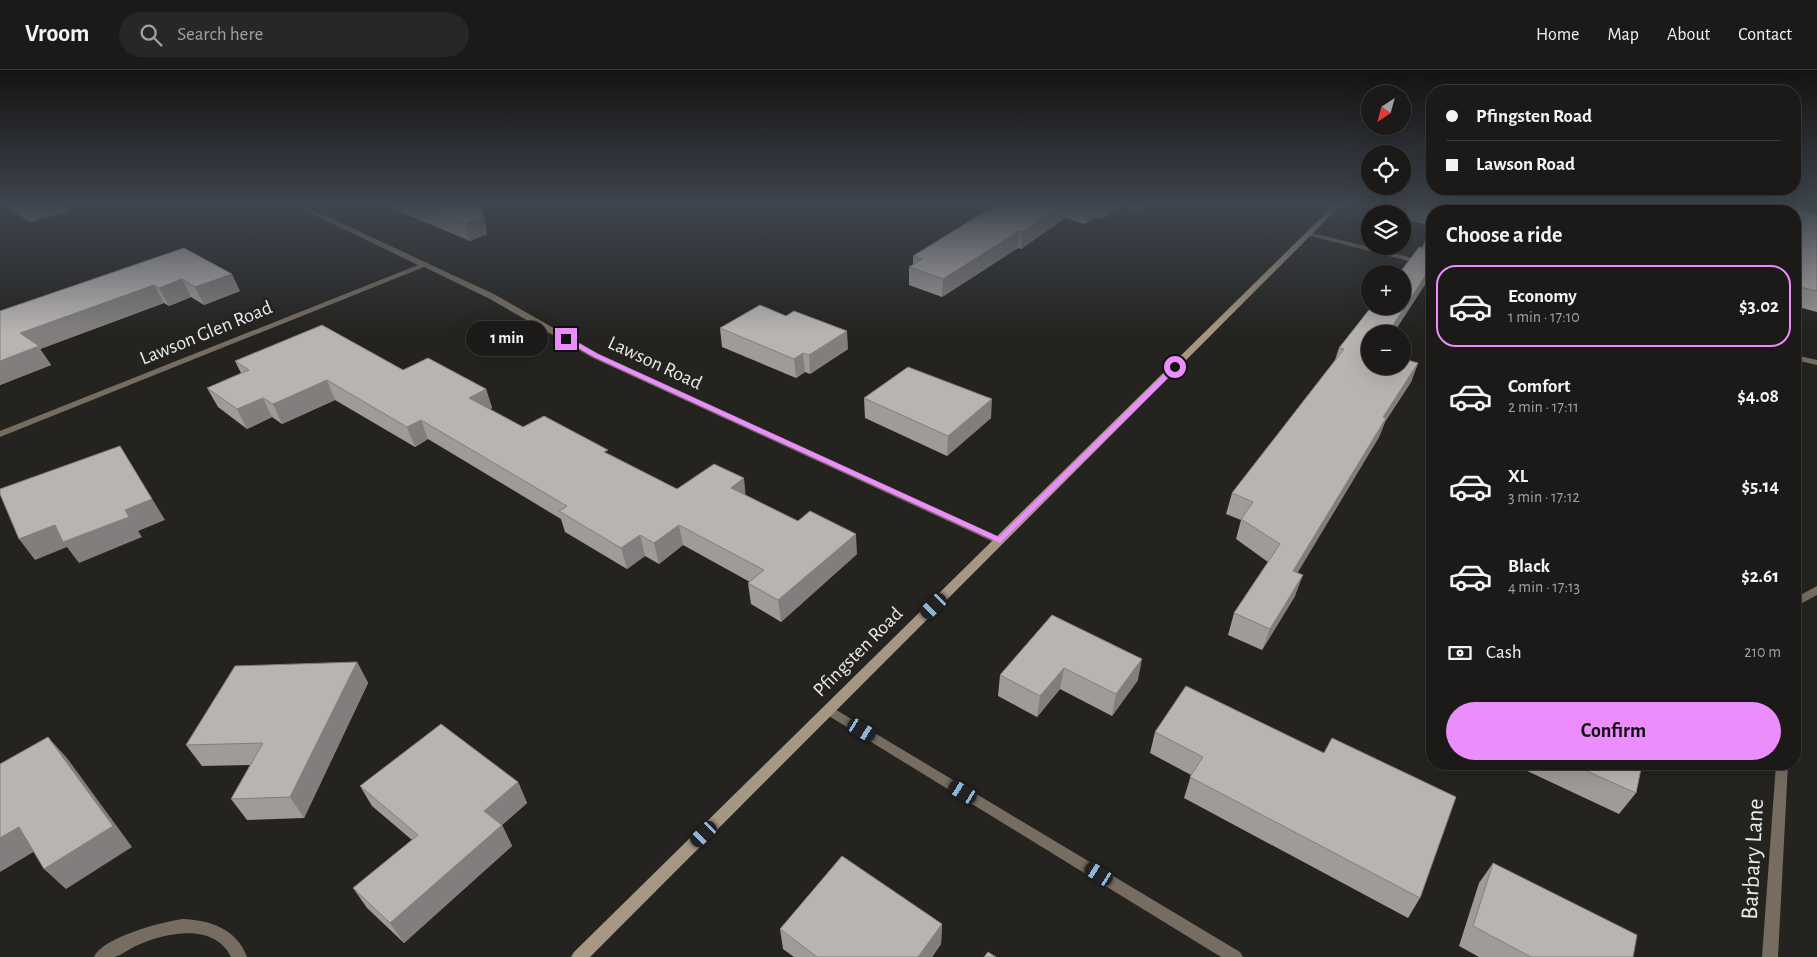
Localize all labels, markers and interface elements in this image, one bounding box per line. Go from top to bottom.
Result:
search box [119,12,469,57]
icon: search [137,21,165,49]
text: Vroom [25,22,89,46]
text: Search here [177,25,263,44]
text: Home [1536,26,1579,44]
text: Map [1607,26,1639,44]
text: About [1667,26,1710,44]
text: Contact [1738,26,1792,44]
north arrow [1361,85,1411,135]
map controls [1361,85,1411,375]
text: Pfingsten Road [1476,107,1592,126]
button: locate [1361,145,1411,195]
text: Lawson Road [1476,155,1575,174]
button: layers [1361,205,1411,255]
text: Choose a ride [1446,224,1562,246]
button: + [1361,265,1411,315]
icon: car [1448,284,1493,329]
text: Economy [1508,287,1577,306]
street label: Lawson Glen Road [137,297,275,369]
text: $3.02 [1739,297,1779,316]
text: 1 min · 17:10 [1508,309,1580,325]
callout: 1 min [466,322,548,356]
button: − [1361,325,1411,375]
route end [555,328,577,350]
text: 1 min [490,330,524,346]
street label: Lawson Road [605,333,705,393]
route start [1164,356,1186,378]
icon: car [1448,374,1493,419]
text: Comfort [1508,377,1570,396]
text: $4.08 [1737,387,1779,406]
text: 2 min · 17:11 [1508,399,1579,415]
icon: car [1448,464,1493,509]
text: XL [1508,467,1528,486]
text: $5.14 [1741,477,1779,496]
text: 3 min · 17:12 [1508,489,1580,505]
icon: car [1448,554,1493,599]
text: Black [1508,557,1550,576]
text: $2.61 [1741,567,1779,586]
text: 4 min · 17:13 [1508,579,1580,595]
car [917,590,950,622]
street label: Pfingsten Road [809,603,907,701]
icon: cash [1446,639,1474,667]
text: Cash [1486,643,1522,662]
text: 210 m [1744,644,1781,660]
button: Confirm [1446,702,1781,760]
car [845,716,878,744]
car [946,778,979,806]
street label: Barbary Lane [1738,798,1768,920]
car [687,818,720,850]
car [1082,860,1115,888]

